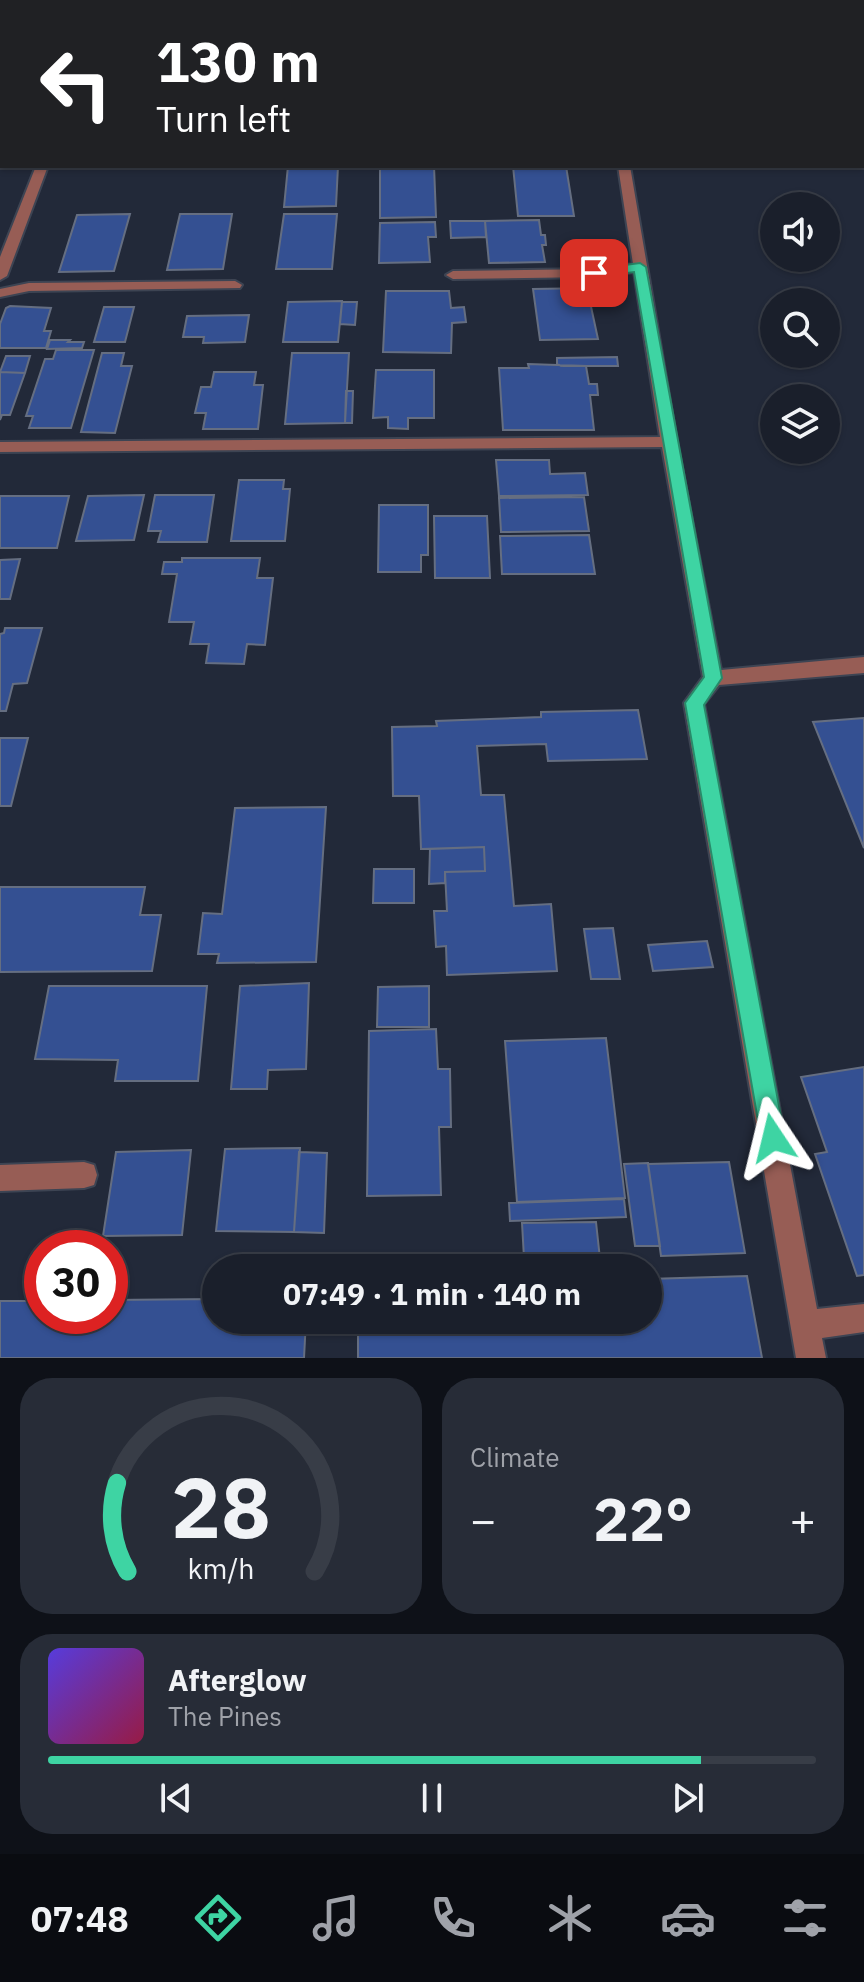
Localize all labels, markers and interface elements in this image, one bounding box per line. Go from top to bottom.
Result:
text: 130 m [156,25,320,97]
icon: left [24,32,128,136]
text: Turn left [156,95,291,142]
map controls [760,192,840,464]
button: sound [760,192,840,272]
pin [560,239,628,307]
icon: arrive [572,251,616,295]
button: search [760,288,840,368]
button: layers [760,384,840,464]
position arrow [731,1096,815,1180]
speed limit sign: 30 [24,1230,128,1334]
text: 07:49 · 1 min · 140 m [283,1274,581,1313]
text: Climate [470,1440,560,1474]
text: 28 [171,1453,271,1561]
text: 22° [593,1479,693,1558]
text: − [470,1491,496,1548]
text: + [790,1491,816,1548]
text: km/h [187,1550,255,1587]
text: Afterglow [168,1660,307,1699]
text: The Pines [168,1699,282,1733]
icon: previous [154,1776,198,1820]
icon: pause [410,1776,454,1820]
icon: next [666,1776,710,1820]
icon: directions [190,1890,246,1946]
icon: music [308,1890,364,1946]
icon: phone [425,1890,481,1946]
icon: climate [542,1890,598,1946]
icon: car [660,1890,716,1946]
icon: filters [777,1890,833,1946]
text: 07:48 [31,1895,129,1942]

